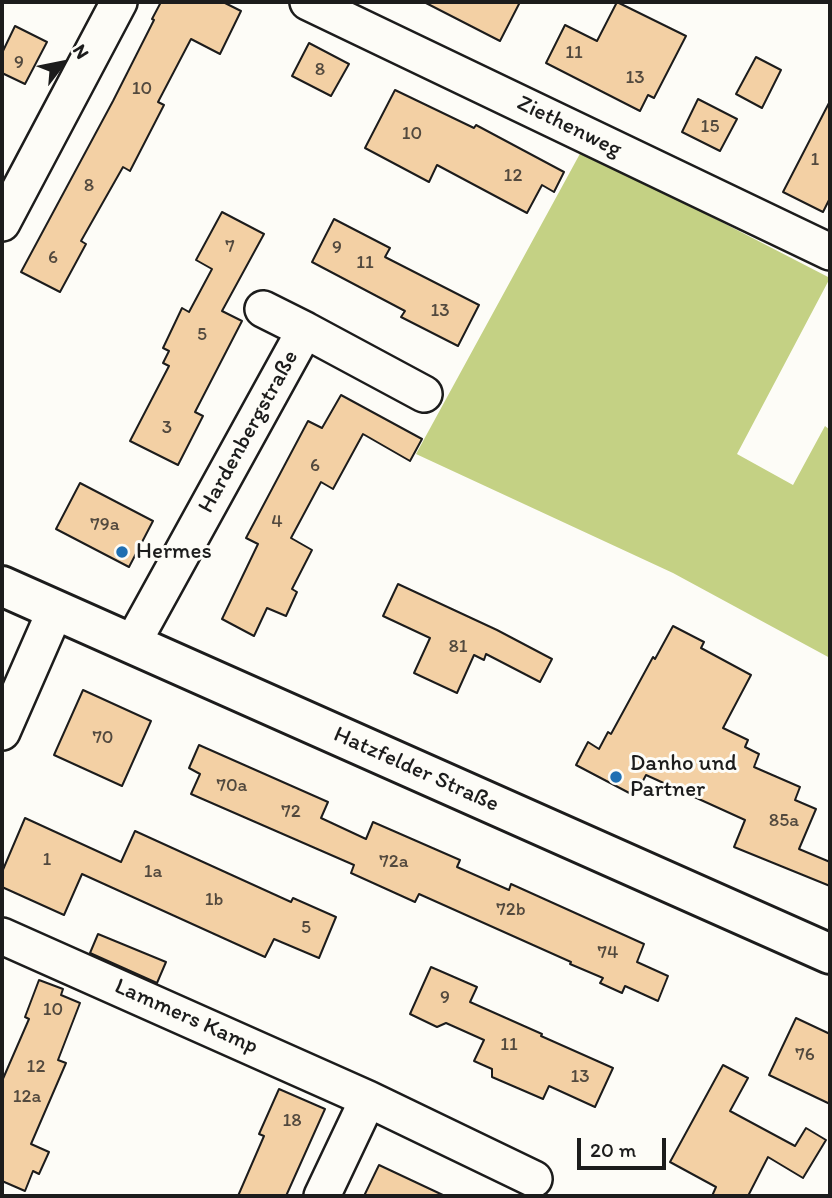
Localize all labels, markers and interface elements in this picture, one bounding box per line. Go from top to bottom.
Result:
north arrow [28,28,98,98]
text: N [68,40,94,63]
house number: 11 [565,42,583,64]
house number: 9 [14,52,24,74]
house number: 8 [315,59,325,81]
house number: 13 [625,67,645,89]
house number: 10 [132,78,152,100]
street label: Ziethenweg [512,90,626,164]
house number: 15 [701,116,719,138]
house number: 10 [402,123,422,145]
house number: 1 [811,149,819,171]
house number: 12 [504,165,522,187]
house number: 8 [84,175,94,197]
house number: 7 [225,236,235,258]
house number: 9 [332,237,342,259]
house number: 6 [48,247,58,269]
house number: 11 [356,252,374,274]
house number: 13 [430,300,450,322]
house number: 5 [197,324,207,346]
street label: Hardenbergstraße [193,346,305,518]
house number: 3 [162,417,172,439]
house number: 6 [310,455,320,477]
house number: 4 [271,511,283,533]
house number: 79a [90,514,120,536]
place label: Hermes [136,538,212,566]
marker: Hermes [114,544,130,560]
house number: 81 [448,636,468,658]
street label: Hatzfelder Straße [329,721,503,819]
house number: 70 [92,727,114,749]
place label: Danho und Partner [630,750,737,804]
marker: Danho und Partner [608,769,624,785]
house number: 70a [216,775,248,797]
house number: 72 [281,801,301,823]
house number: 85a [769,810,799,832]
house number: 1 [43,849,51,871]
house number: 72a [379,851,409,873]
house number: 1a [144,861,162,883]
house number: 1b [205,889,223,911]
house number: 72b [496,899,526,921]
house number: 5 [301,917,311,939]
house number: 74 [598,942,618,964]
street label: Lammers Kamp [110,973,262,1061]
house number: 9 [440,987,450,1009]
house number: 10 [43,999,63,1021]
house number: 11 [500,1034,518,1056]
house number: 76 [795,1044,815,1066]
house number: 12 [27,1056,45,1078]
house number: 13 [570,1066,590,1088]
house number: 12a [13,1086,41,1108]
house number: 18 [282,1110,302,1132]
scale bar [580,1124,669,1168]
text: 20 m [590,1137,636,1162]

